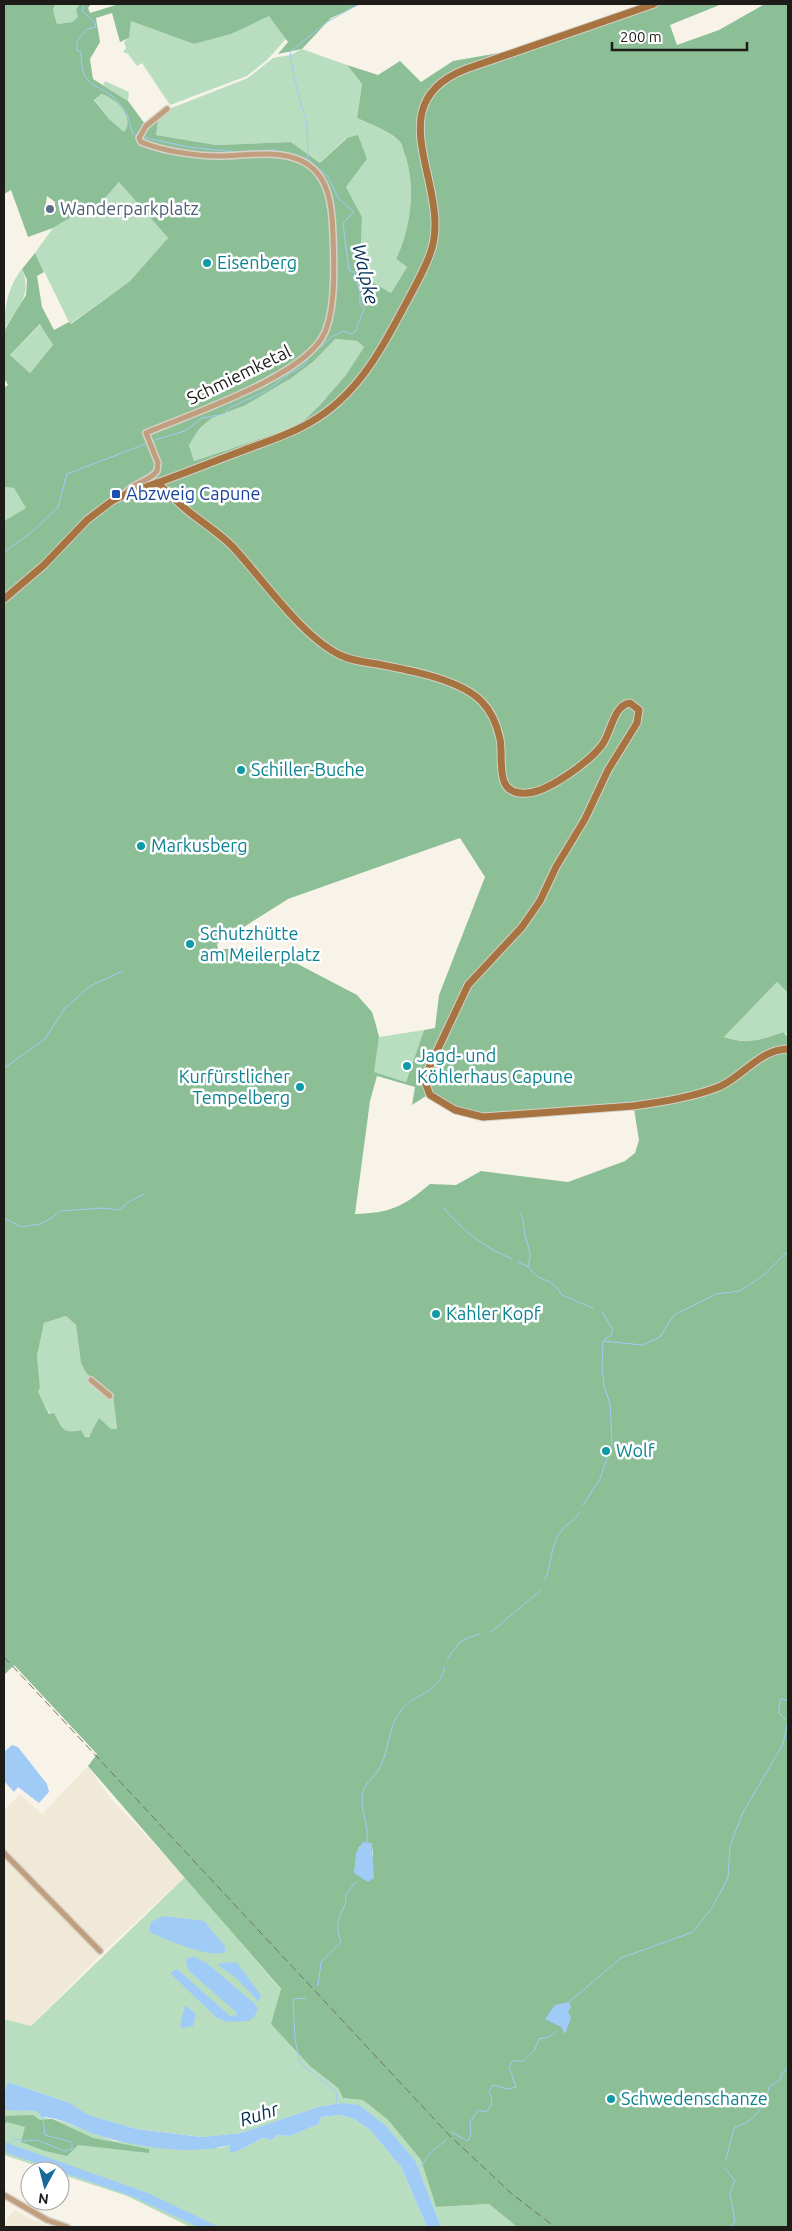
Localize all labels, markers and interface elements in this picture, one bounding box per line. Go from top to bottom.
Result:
scale bar [612,20,747,52]
text: 200 m [620,28,662,45]
place label: Wanderparkplatz [60,198,199,218]
marker: Wanderparkplatz [44,203,56,215]
water label: Walpke [348,242,384,307]
place label: Eisenberg [217,252,297,272]
marker: Eisenberg [201,257,213,269]
street label: Schmiemketal [183,340,294,408]
place label: Abzweig Capune [126,483,260,503]
marker: Abzweig Capune [110,488,122,500]
place label: Schiller-Buche [251,759,365,779]
marker: Schiller-Buche [235,764,247,776]
place label: Markusberg [151,835,248,855]
marker: Markusberg [135,840,147,852]
place label: Schutzhütte am Meilerplatz [200,923,320,964]
marker: Schutzhütte am Meilerplatz [184,938,196,950]
place label: Jagd- und Köhlerhaus Capune [417,1045,573,1086]
marker: Jagd- und Köhlerhaus Capune [401,1060,413,1072]
place label: Kurfürstlicher Tempelberg [179,1066,290,1107]
marker: Kurfürstlicher Tempelberg [294,1081,306,1093]
place label: Kahler Kopf [446,1303,541,1323]
marker: Kahler Kopf [430,1308,442,1320]
place label: Wolf [616,1440,655,1460]
marker: Wolf [600,1445,612,1457]
place label: Schwedenschanze [621,2088,768,2108]
marker: Schwedenschanze [605,2093,617,2105]
water label: Ruhr [237,2097,282,2131]
north arrow [20,2161,70,2211]
text: N [37,2190,50,2207]

